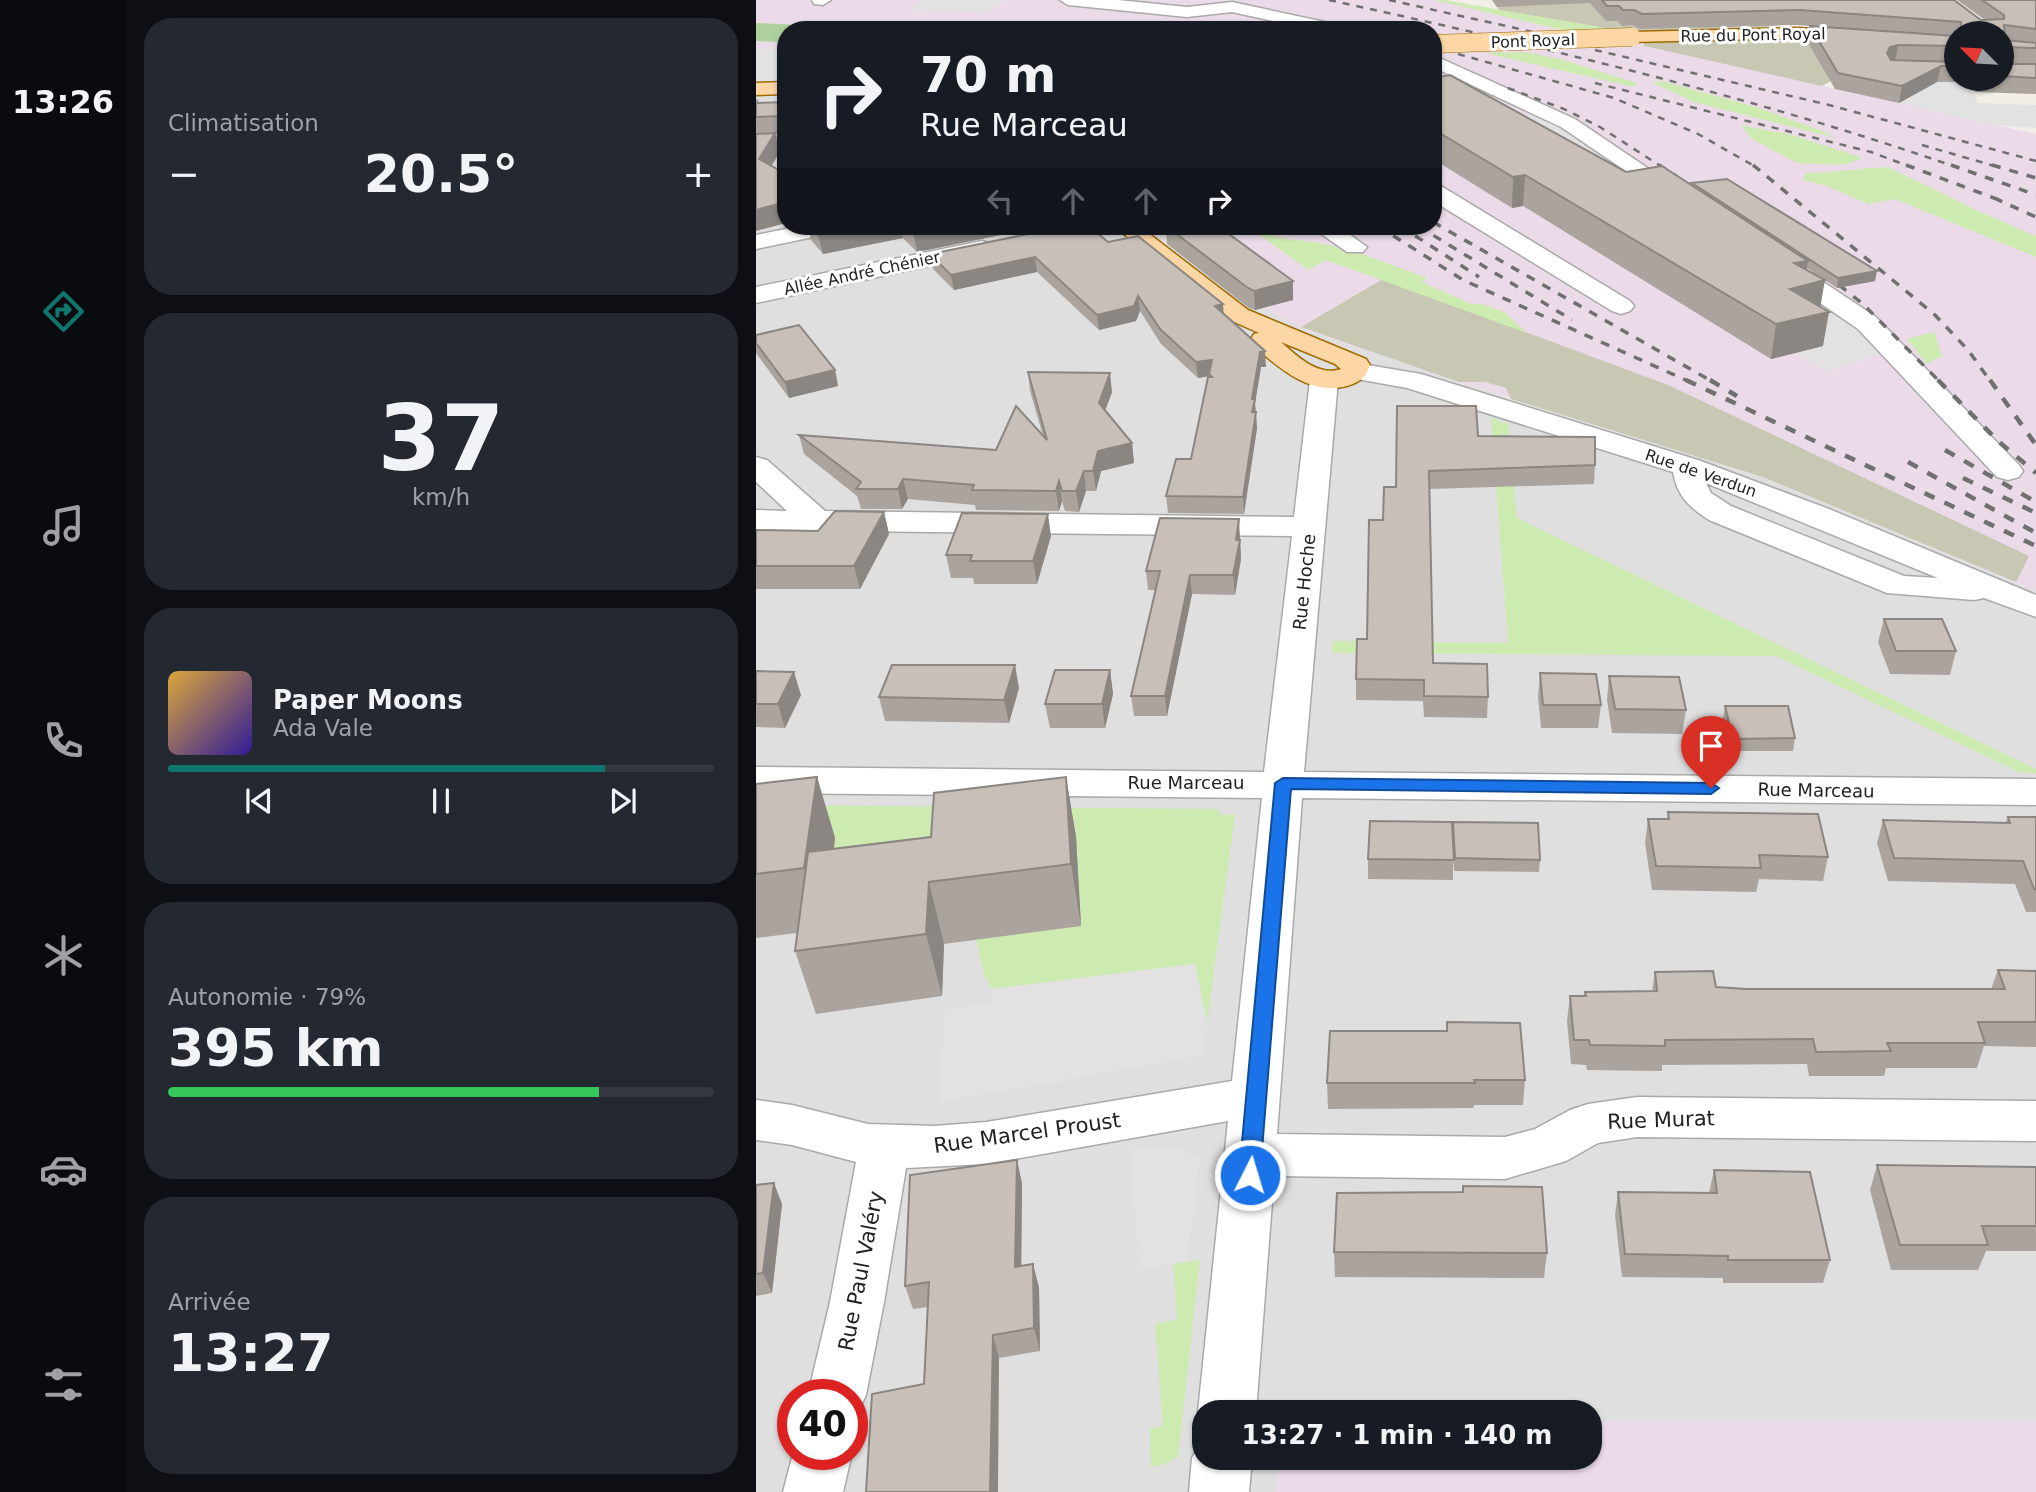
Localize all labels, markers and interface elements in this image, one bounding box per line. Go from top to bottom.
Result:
north arrow [1944,21,2014,91]
map controls [1944,21,2014,91]
street label: Rue du Pont Royal [1680,24,1826,46]
street label: Pont Royal [1491,30,1575,52]
text: 70 m [920,47,1056,104]
icon: right [805,49,896,140]
text: 13:26 [12,83,114,121]
text: Rue Marceau [920,106,1128,144]
text: Climatisation [168,110,319,136]
text: 20.5° [364,144,518,204]
text: − [168,152,200,196]
text: + [682,152,714,196]
icon: left [981,182,1019,220]
icon: ahead [1054,182,1092,220]
icon: ahead [1127,182,1165,220]
icon: right [1200,182,1238,220]
street label: Allée André Chénier [782,247,942,299]
icon: directions [39,287,88,336]
text: 37 [378,386,504,491]
street label: Rue de Verdun [1643,445,1759,501]
text: km/h [412,484,470,510]
icon: music [39,501,88,550]
street label: Rue Hoche [1288,533,1320,631]
text: Paper Moons [273,685,463,715]
text: Ada Vale [273,715,373,741]
icon: phone [39,716,88,765]
pin [1681,716,1741,788]
icon: arrive [1692,727,1730,765]
street label: Rue Marceau [1128,772,1244,793]
street label: Rue Marceau [1757,778,1875,802]
icon: previous [240,782,278,820]
icon: pause [422,782,460,820]
icon: next [604,782,642,820]
icon: climate [39,931,88,980]
text: Autonomie · 79% [168,984,366,1010]
text: 395 km [168,1018,383,1078]
street label: Rue Murat [1607,1106,1715,1134]
street label: Rue Marcel Proust [932,1108,1122,1158]
position arrow [1213,1138,1287,1212]
icon: car [39,1145,88,1194]
street label: Rue Paul Valéry [834,1189,888,1353]
text: Arrivée [168,1289,251,1315]
text: 13:27 [168,1323,334,1383]
icon: filters [39,1360,88,1409]
speed limit sign: 40 [777,1379,868,1470]
text: 13:27 · 1 min · 140 m [1242,1420,1552,1450]

